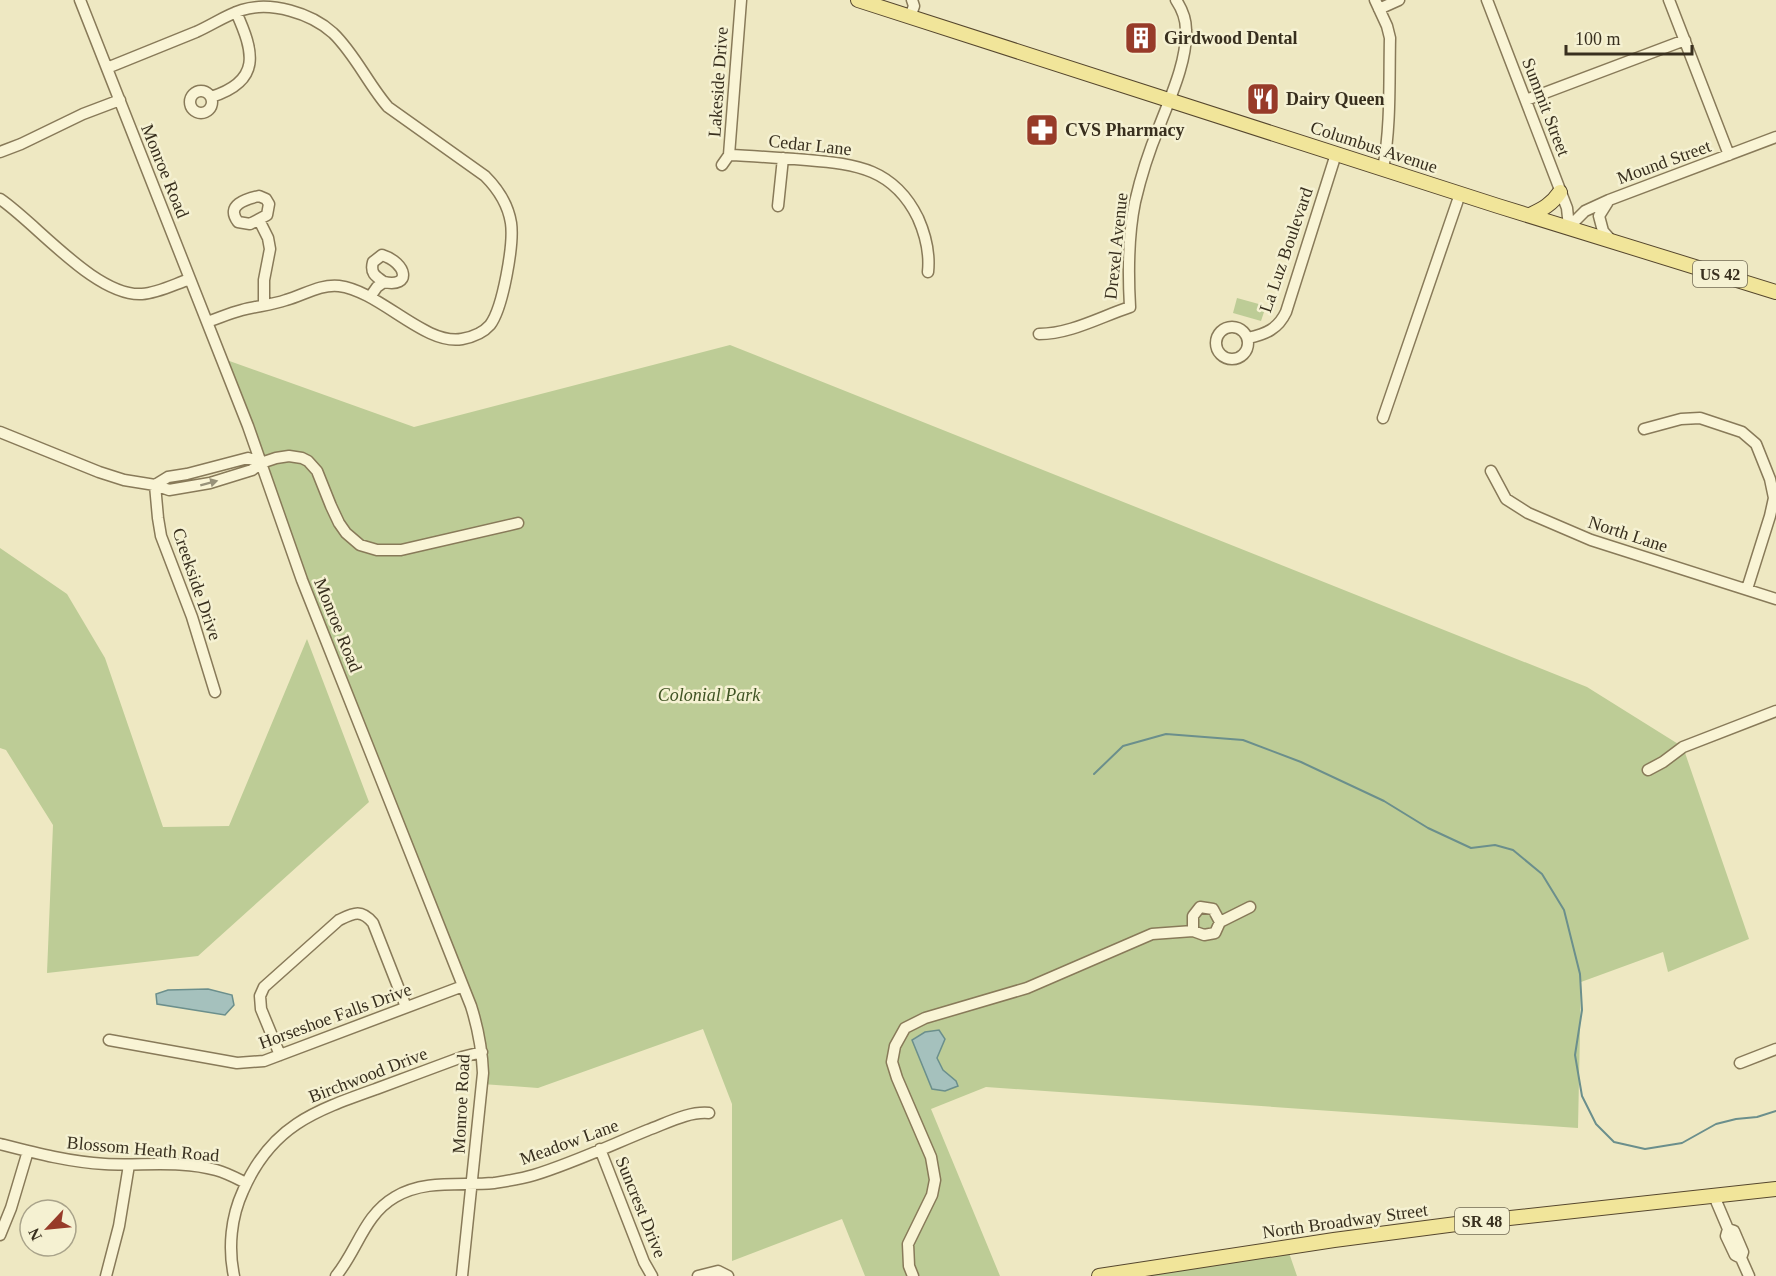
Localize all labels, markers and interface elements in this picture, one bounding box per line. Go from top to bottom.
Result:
scale bar [1566,18,1692,56]
building icon: Girdwood Dental [1123,20,1159,56]
street label: Lakeside Drive [704,26,732,138]
place label: Girdwood Dental [1164,28,1298,48]
text: 100 m [1575,29,1621,49]
street label: Summit Street [1518,55,1574,159]
restaurant icon: Dairy Queen [1245,81,1281,117]
place label: Dairy Queen [1286,89,1385,109]
pharmacy icon: CVS Pharmacy [1024,112,1060,148]
street label: Columbus Avenue [1308,117,1440,177]
place label: CVS Pharmacy [1065,120,1185,140]
street label: Monroe Road [137,121,193,221]
street label: Cedar Lane [767,131,853,159]
street label: Mound Street [1614,136,1714,188]
street label: La Luz Boulevard [1255,185,1317,315]
street label: Drexel Avenue [1100,192,1132,300]
road number: US 42 [1693,261,1747,287]
one-way arrow [200,478,218,487]
street label: North Lane [1586,512,1670,556]
street label: Creekside Drive [168,525,226,643]
street label: Monroe Road [310,575,366,675]
park label: Colonial Park [658,685,761,705]
street label: Horseshoe Falls Drive [256,979,414,1053]
street label: Birchwood Drive [306,1043,430,1107]
street label: Monroe Road [448,1054,474,1154]
street label: Meadow Lane [517,1115,621,1169]
street label: Blossom Heath Road [66,1132,220,1166]
street label: Suncrest Drive [612,1153,670,1261]
north arrow [18,1198,78,1258]
street label: North Broadway Street [1261,1199,1429,1243]
road number: SR 48 [1455,1208,1509,1234]
text: N [25,1225,45,1243]

